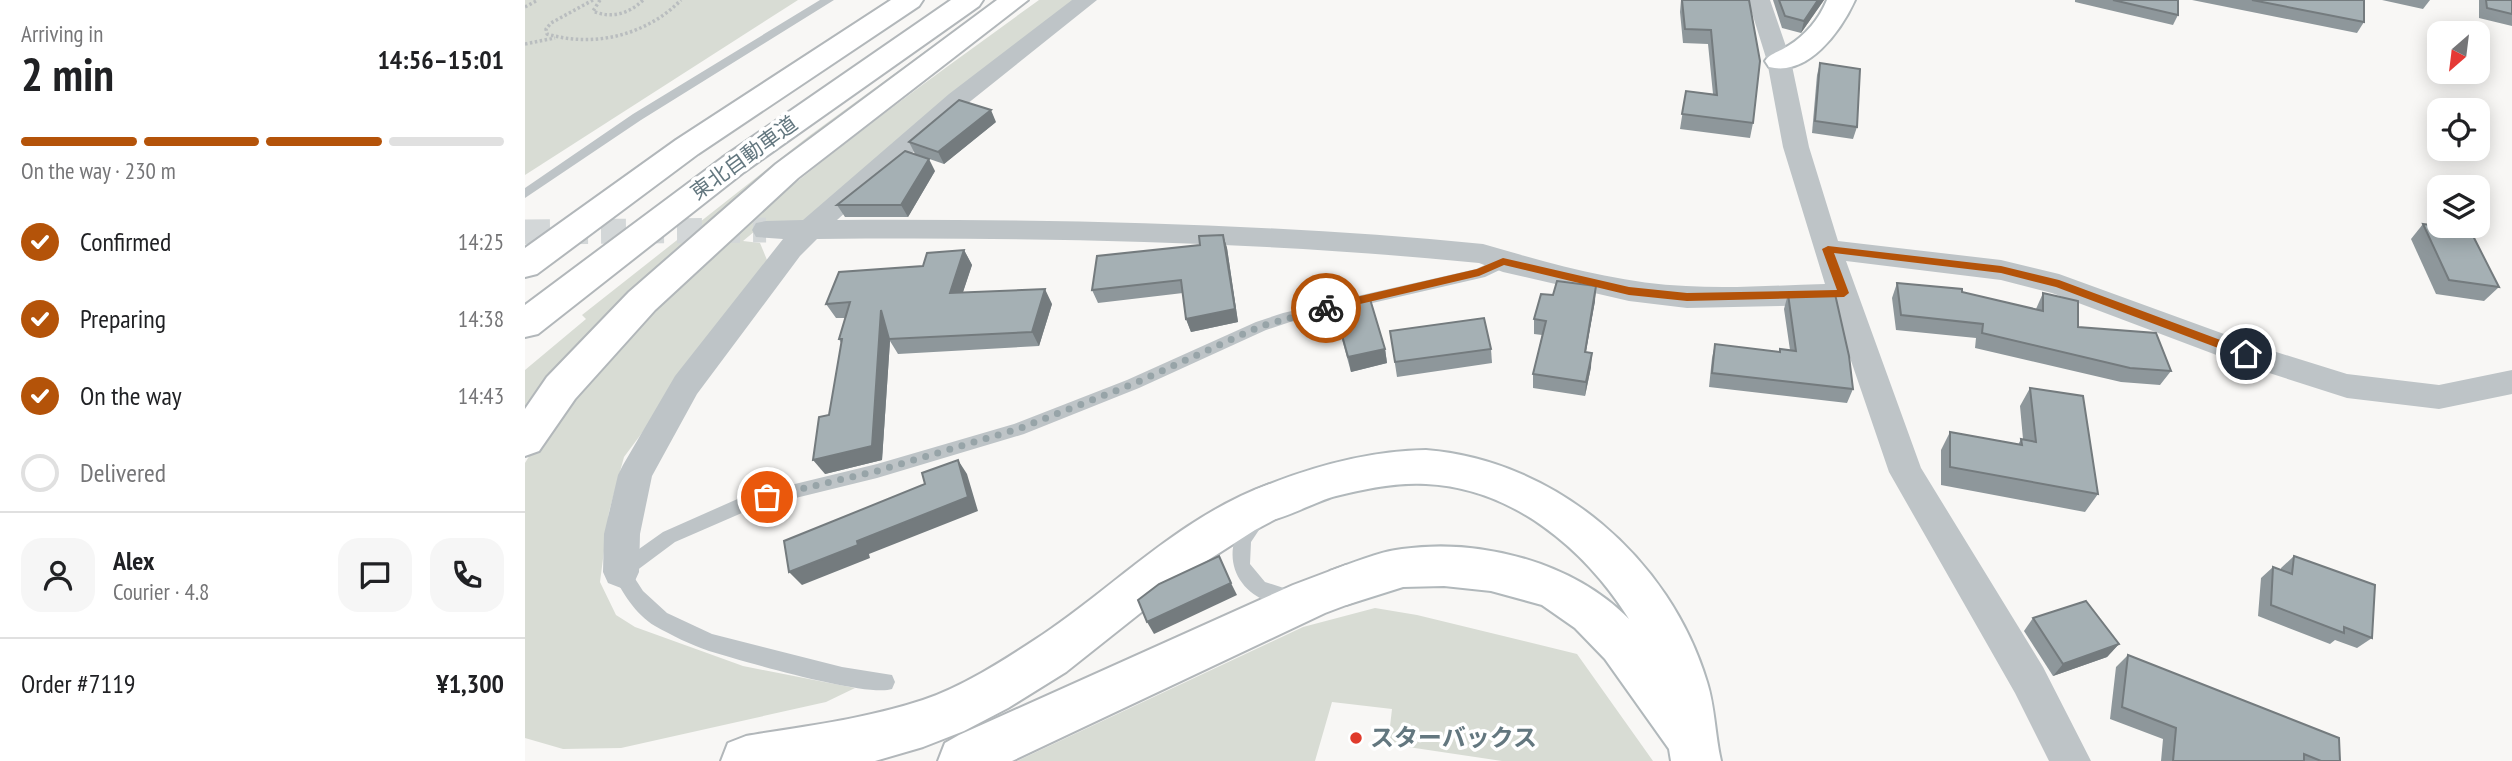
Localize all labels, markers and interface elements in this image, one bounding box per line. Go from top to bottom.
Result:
text: Arriving in [21,19,103,48]
north arrow [2427,21,2490,84]
map controls [2427,21,2490,238]
text: 14:56–15:01 [377,43,504,76]
text: 2 min [21,44,114,104]
button: locate [2427,98,2490,161]
street label: 東北自動車道 [685,110,803,206]
text: On the way · 230 m [21,156,176,185]
button: layers [2427,175,2490,238]
icon: check [21,223,59,261]
text: Confirmed [80,225,171,258]
text: 14:25 [458,227,504,256]
courier [1291,273,1361,343]
icon: bike [1307,289,1345,327]
icon: check [21,300,59,338]
text: Preparing [80,302,166,335]
text: 14:38 [458,304,504,333]
pin [2216,324,2276,384]
icon: home [2227,335,2265,373]
icon: check [21,377,59,415]
text: On the way [80,379,182,412]
text: 14:43 [458,381,504,410]
text: Delivered [80,456,166,489]
pin [737,467,797,527]
icon: bag [748,478,786,516]
button: person [21,538,95,612]
button: chat [338,538,412,612]
button: phone [430,538,504,612]
text: Alex [113,544,154,577]
text: Courier · 4.8 [113,577,209,606]
text: Order #7119 [21,667,136,700]
text: ¥1,300 [436,667,504,700]
place label: スターバックス [1370,722,1537,753]
marker: スターバックス [1348,730,1364,746]

